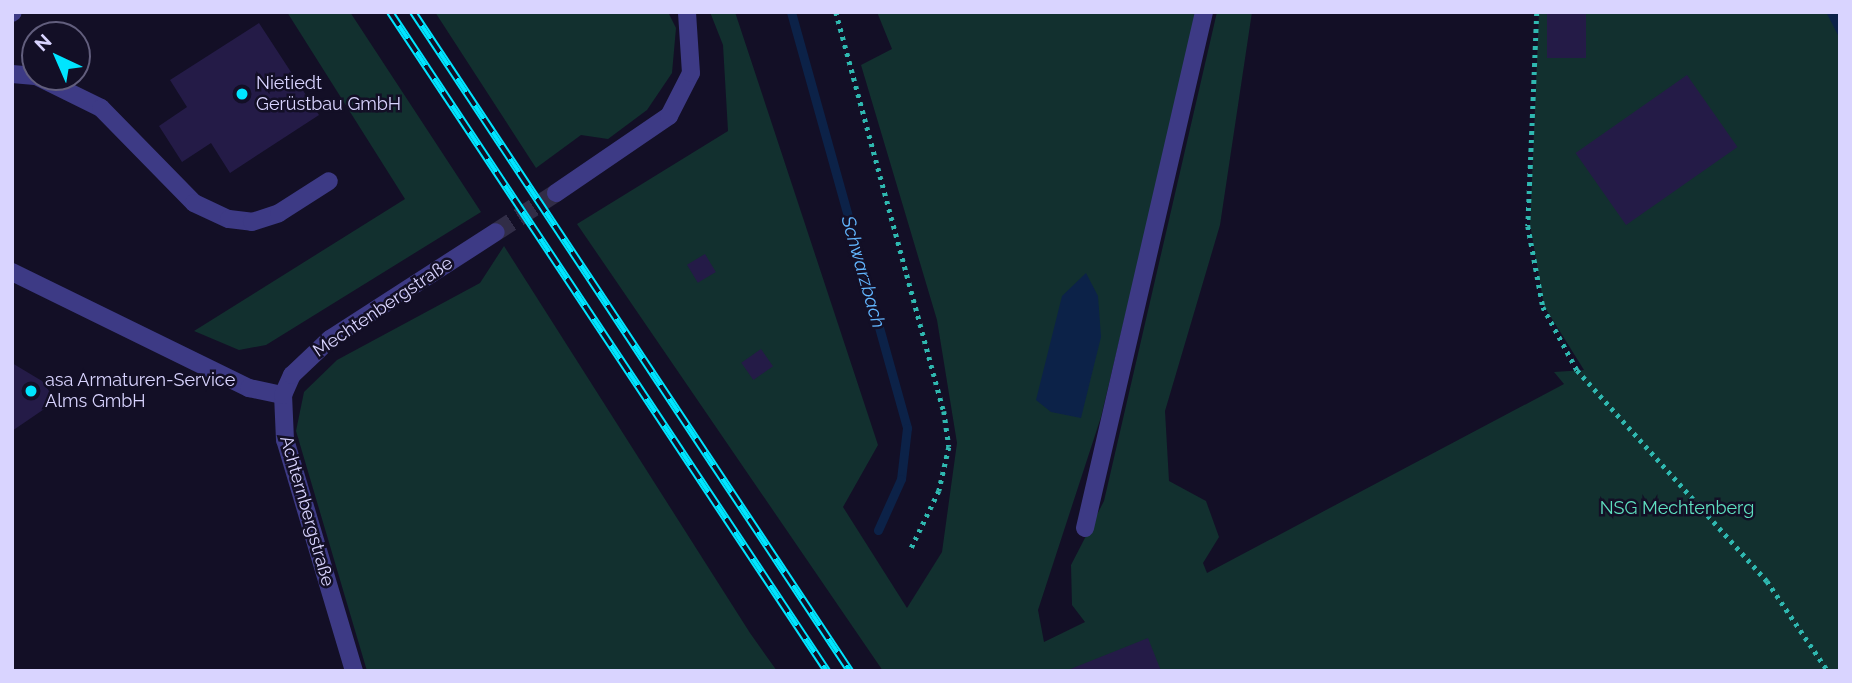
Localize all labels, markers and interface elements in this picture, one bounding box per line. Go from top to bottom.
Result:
north arrow [21,21,91,91]
text: N [30,29,56,55]
place label: Nietiedt Gerüstbau GmbH [256,73,401,116]
marker: Nietiedt Gerüstbau GmbH [234,86,250,102]
water label: Schwarzbach [836,213,890,331]
street label: Mechtenbergstraße [309,252,457,362]
place label: asa Armaturen-Service Alms GmbH [45,370,236,412]
marker: asa Armaturen-Service Alms GmbH [23,383,39,399]
street label: Achternbergstraße [275,433,339,589]
park label: NSG Mechtenberg [1600,497,1754,519]

